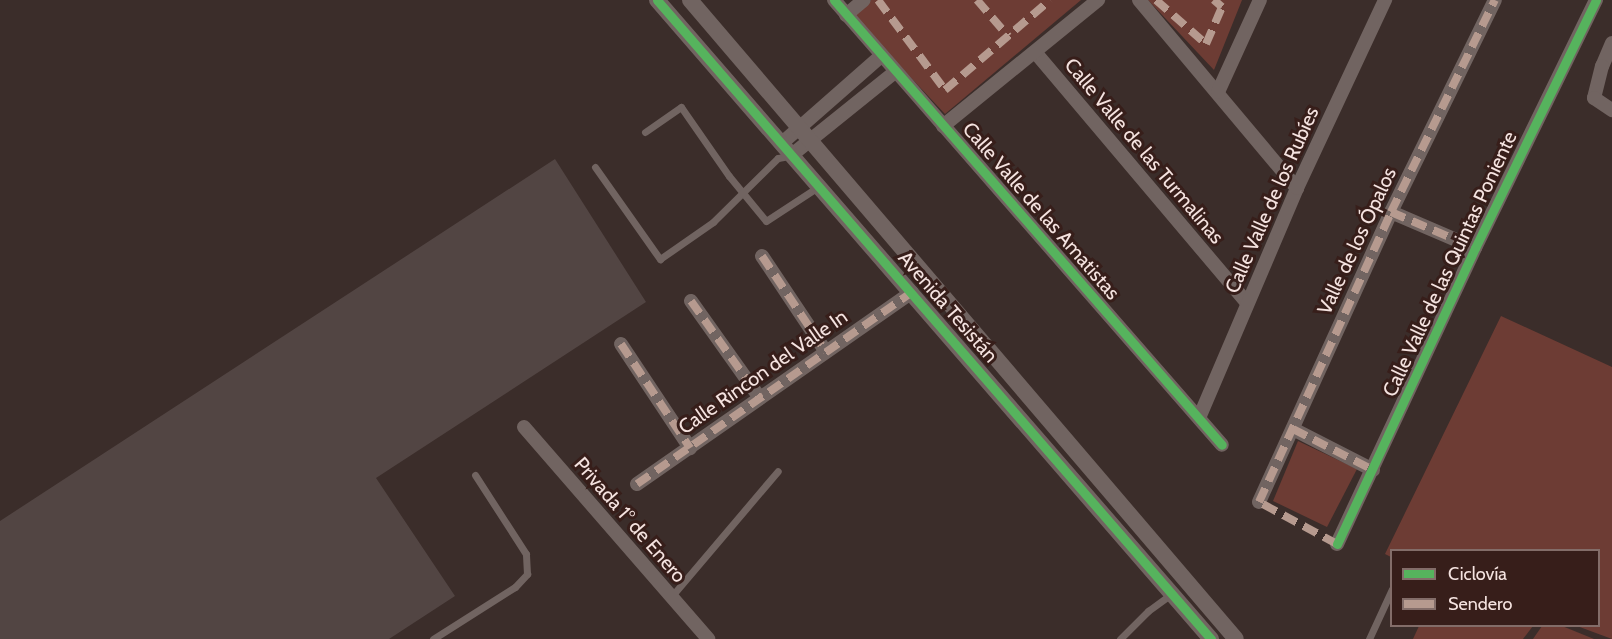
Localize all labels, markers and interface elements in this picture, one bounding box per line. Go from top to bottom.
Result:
street label: Calle Valle de las Turmalinas [1059,53,1229,249]
street label: Calle Valle de los Rubíes [1220,103,1324,297]
street label: Calle Valle de las Amatistas [957,117,1125,305]
street label: Calle Valle de las Quintas Poniente [1378,128,1522,400]
street label: Valle de los Ópalos [1312,164,1402,318]
street label: Avenida Tesistán [893,246,1003,368]
street label: Calle Rincon del Valle In [674,305,852,439]
street label: Privada 1° de Enero [569,452,691,588]
legend [1390,549,1600,627]
text: Ciclovía [1448,563,1507,585]
text: Sendero [1448,593,1512,615]

